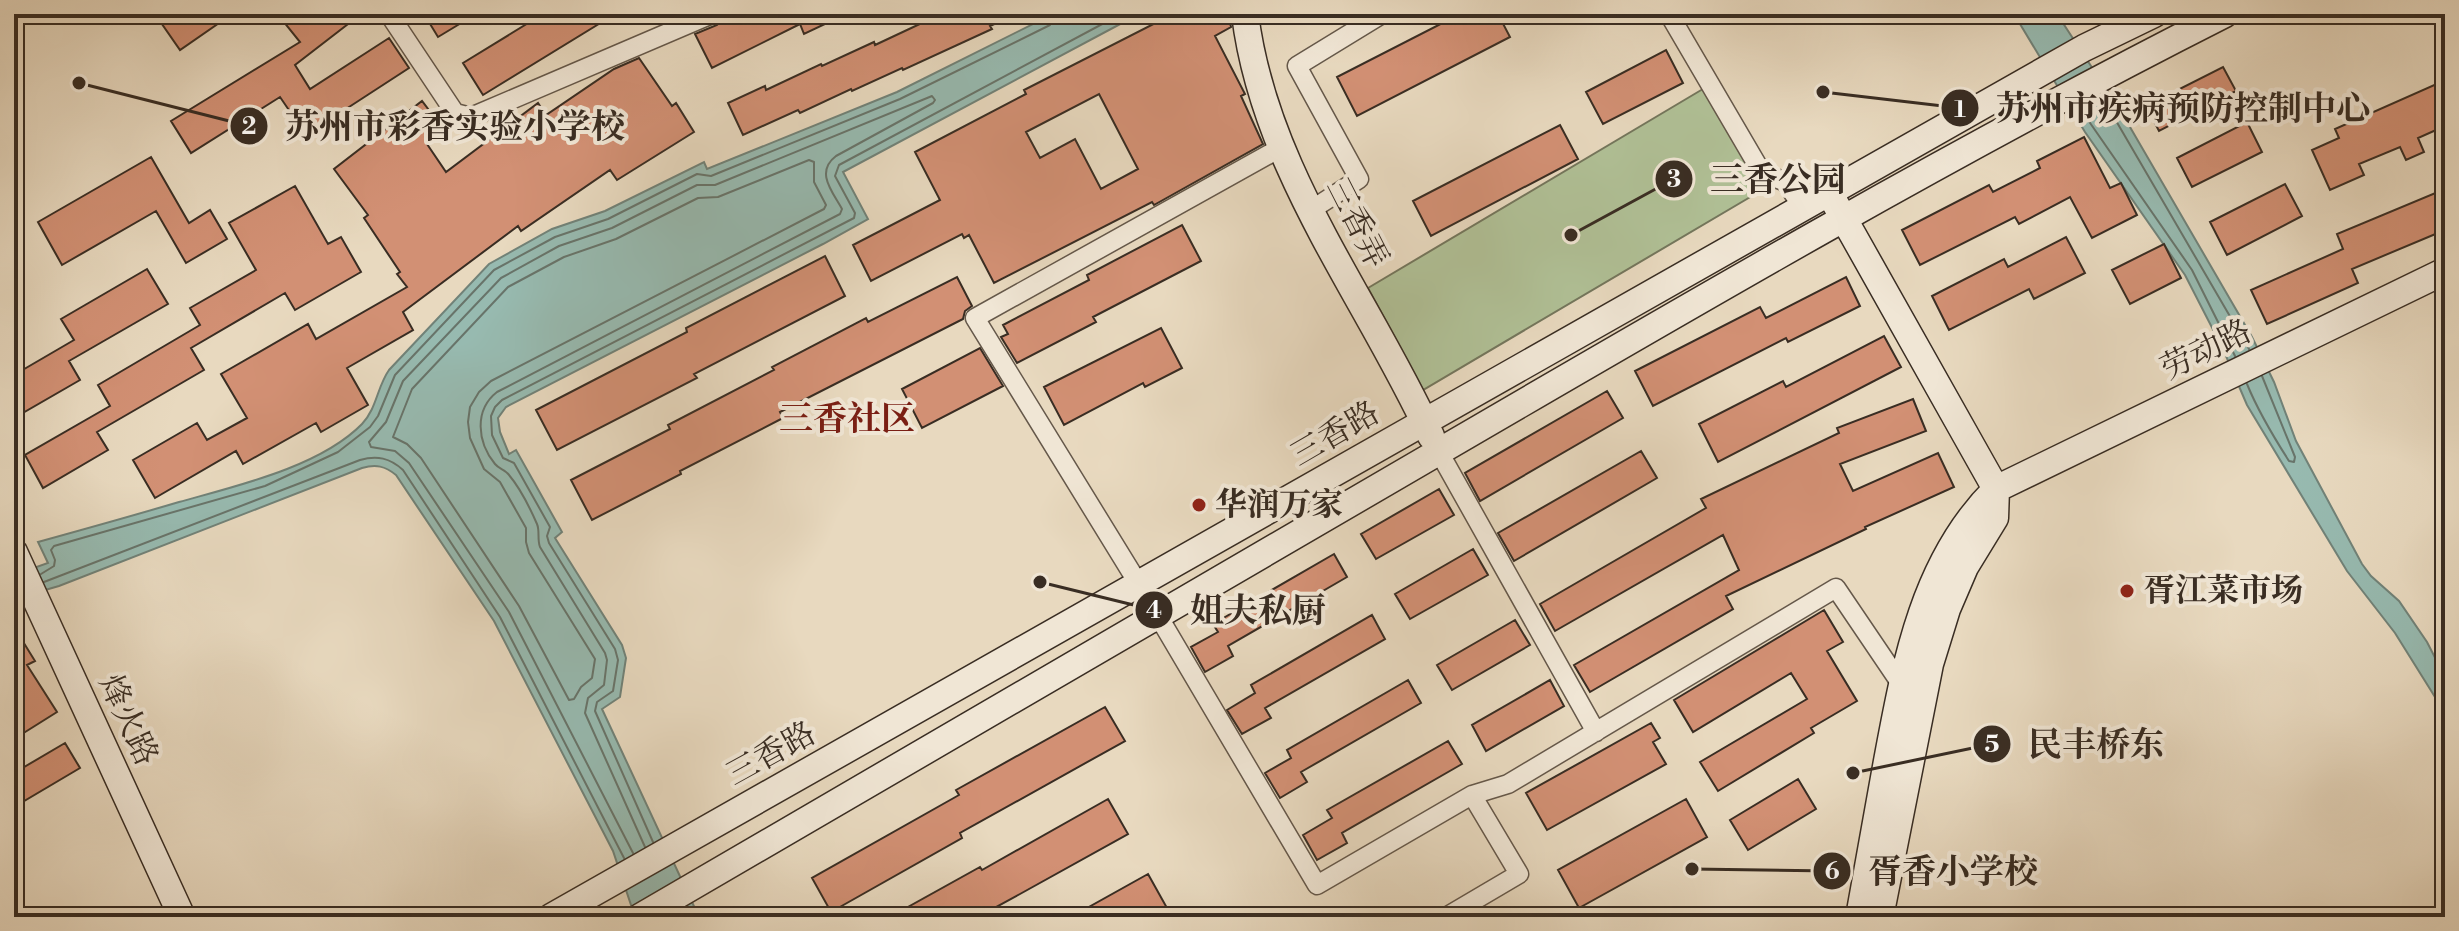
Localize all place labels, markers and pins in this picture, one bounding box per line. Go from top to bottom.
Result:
callout: 苏州市疾病预防控制中心 [1940,79,2386,137]
callout: 苏州市彩香实验小学校 [229,97,641,155]
callout: 三香公园 [1654,150,1862,208]
place label: 华润万家 [1215,485,1343,525]
marker: 华润万家 [1190,496,1208,514]
place label: 胥江菜市场 [2143,571,2303,611]
callout: 姐夫私厨 [1134,581,1342,639]
marker: 胥江菜市场 [2118,582,2136,600]
callout: 民丰桥东 [1972,715,2180,773]
callout: 胥香小学校 [1812,842,2054,900]

